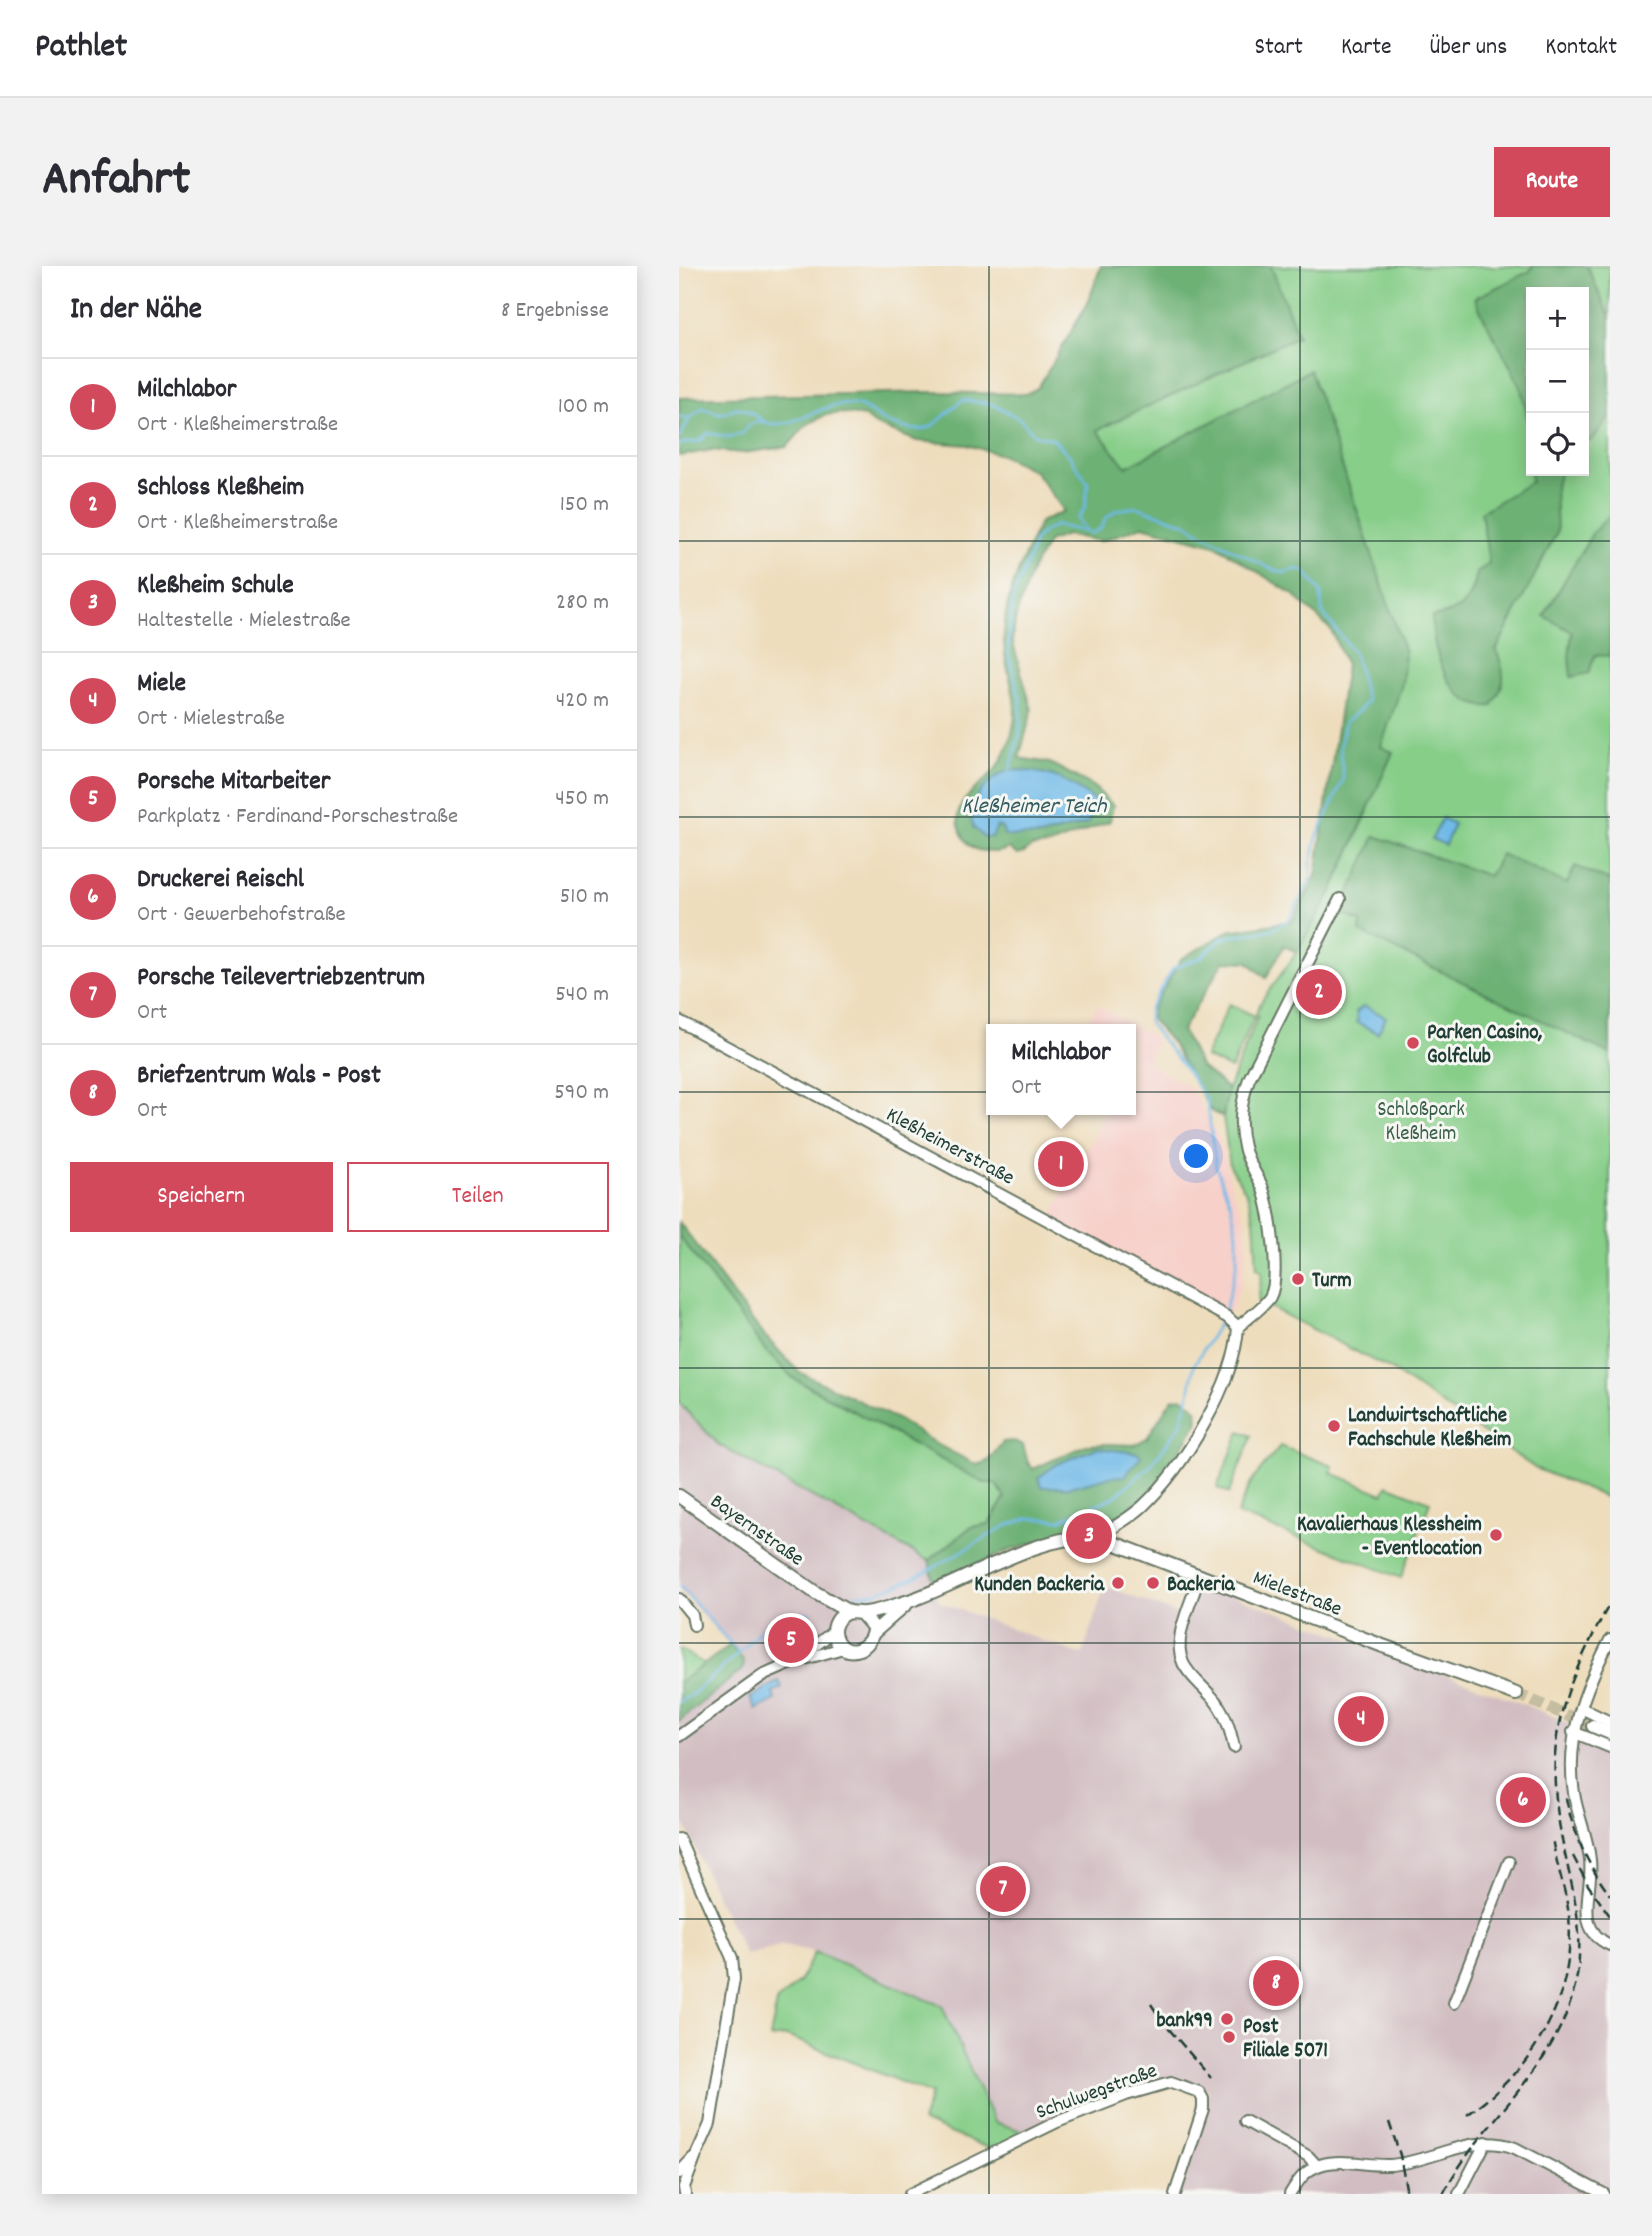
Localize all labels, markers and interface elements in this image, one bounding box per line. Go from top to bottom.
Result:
text: Pathlet [35,25,127,72]
text: Start [1254,31,1303,65]
text: Karte [1341,31,1392,65]
text: Über uns [1430,31,1507,65]
text: Kontakt [1545,31,1617,65]
text: Anfahrt [42,147,190,217]
button: Route [1494,147,1610,217]
map controls [1526,287,1589,476]
button: + [1526,287,1589,350]
text: In der Nähe [70,290,202,333]
text: 8 Ergebnisse [501,295,609,328]
button: − [1526,350,1589,413]
text: Milchlabor [137,372,236,409]
text: 1 [90,391,96,424]
text: 100 m [558,391,609,424]
text: Ort · Kleßheimerstraße [137,409,338,442]
button: locate [1526,413,1589,476]
text: Schloss Kleßheim [137,470,304,507]
text: 2 [88,489,98,522]
text: 150 m [560,489,609,522]
text: Ort · Kleßheimerstraße [137,507,338,540]
text: Kleßheim Schule [137,568,294,605]
text: 3 [88,587,98,620]
text: 280 m [556,587,609,620]
text: Haltestelle · Mielestraße [137,605,351,638]
text: Miele [137,666,186,703]
text: 4 [88,685,98,718]
text: 420 m [556,685,609,718]
text: Ort · Mielestraße [137,703,285,736]
text: Porsche Mitarbeiter [137,764,330,801]
text: 5 [88,783,98,816]
text: 450 m [555,783,609,816]
water label: Kleßheimer Teich [961,791,1108,824]
text: Parkplatz · Ferdinand-Porschestraße [137,801,458,834]
text: Druckerei Reischl [137,862,304,899]
text: 6 [87,881,99,914]
text: 510 m [560,881,609,914]
text: Ort · Gewerbehofstraße [137,899,346,932]
text: Porsche Teilevertriebzentrum [137,960,425,997]
pin: 2 [1296,966,1342,1018]
text: 7 [89,979,97,1012]
text: 540 m [555,979,609,1012]
text: Ort [137,997,167,1030]
place label: Parken Casino, Golfclub [1427,1019,1542,1073]
popup [986,1024,1136,1115]
text: Milchlabor [1011,1035,1111,1072]
marker: Parken Casino, Golfclub [1405,1035,1421,1051]
text: Briefzentrum Wals - Post [137,1058,381,1095]
text: Ort [1011,1072,1042,1105]
text: 8 [88,1077,98,1110]
text: 590 m [554,1077,609,1110]
text: Ort [137,1095,167,1128]
park label: Schloßpark Kleßheim [1377,1096,1465,1150]
street label: Kleßheimerstraße [880,1101,1019,1194]
pin: 1 [1038,1138,1084,1190]
your location [1179,1139,1213,1173]
button: Speichern [70,1162,333,1232]
button: Teilen [347,1162,609,1232]
place label: Turm [1312,1267,1352,1297]
marker: Turm [1290,1271,1306,1287]
place label: Landwirtschaftliche Fachschule Kleßheim [1348,1402,1511,1456]
marker: Landwirtschaftliche Fachschule Kleßheim [1326,1418,1342,1434]
street label: Bayernstraße [703,1488,809,1575]
pin: 3 [1066,1510,1112,1562]
place label: Kavalierhaus Klessheim - Eventlocation [1297,1511,1482,1565]
marker: Kavalierhaus Klessheim - Eventlocation [1488,1527,1504,1543]
street label: Mielestraße [1248,1564,1346,1625]
place label: Kunden Backeria [974,1571,1105,1601]
place label: Backeria [1167,1571,1236,1601]
marker: Kunden Backeria [1110,1575,1126,1591]
marker: Backeria [1145,1575,1161,1591]
pin: 5 [768,1614,814,1666]
pin: 4 [1338,1693,1384,1745]
pin: 6 [1500,1774,1546,1826]
pin: 7 [980,1863,1026,1915]
pin: 8 [1253,1957,1299,2009]
place label: bank99 [1157,2007,1213,2037]
marker: bank99 [1219,2011,1235,2027]
place label: Post Filiale 5071 [1243,2013,1328,2067]
marker: Post Filiale 5071 [1221,2029,1237,2045]
street label: Schulwegstraße [1032,2057,1162,2129]

